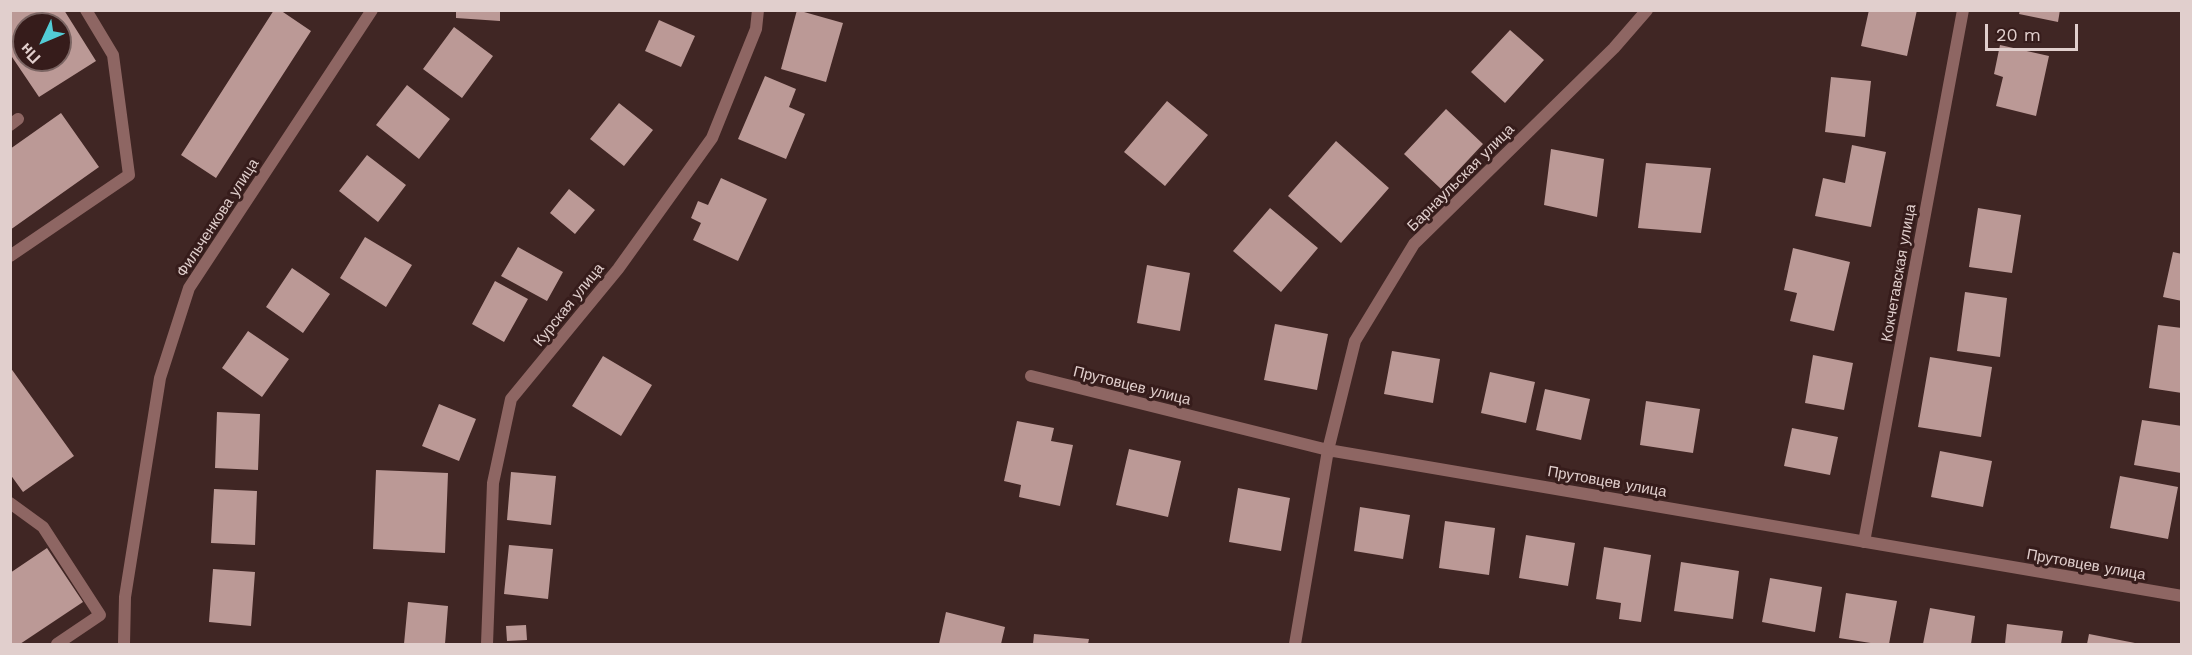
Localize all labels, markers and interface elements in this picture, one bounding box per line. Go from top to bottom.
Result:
north arrow [12,12,72,72]
scale bar [1988,12,2081,50]
text: 20 m [1996,24,2041,45]
text: Пн [16,39,44,68]
street label: Барнаульская улица [1404,121,1518,235]
street label: Фильченкова улица [173,156,263,280]
street label: Кокчетавская улица [1878,203,1920,343]
street label: Курская улица [530,260,608,350]
street label: Прутовцев улица [1071,363,1193,409]
street label: Прутовцев улица [1546,463,1668,501]
street label: Прутовцев улица [2025,546,2147,584]

